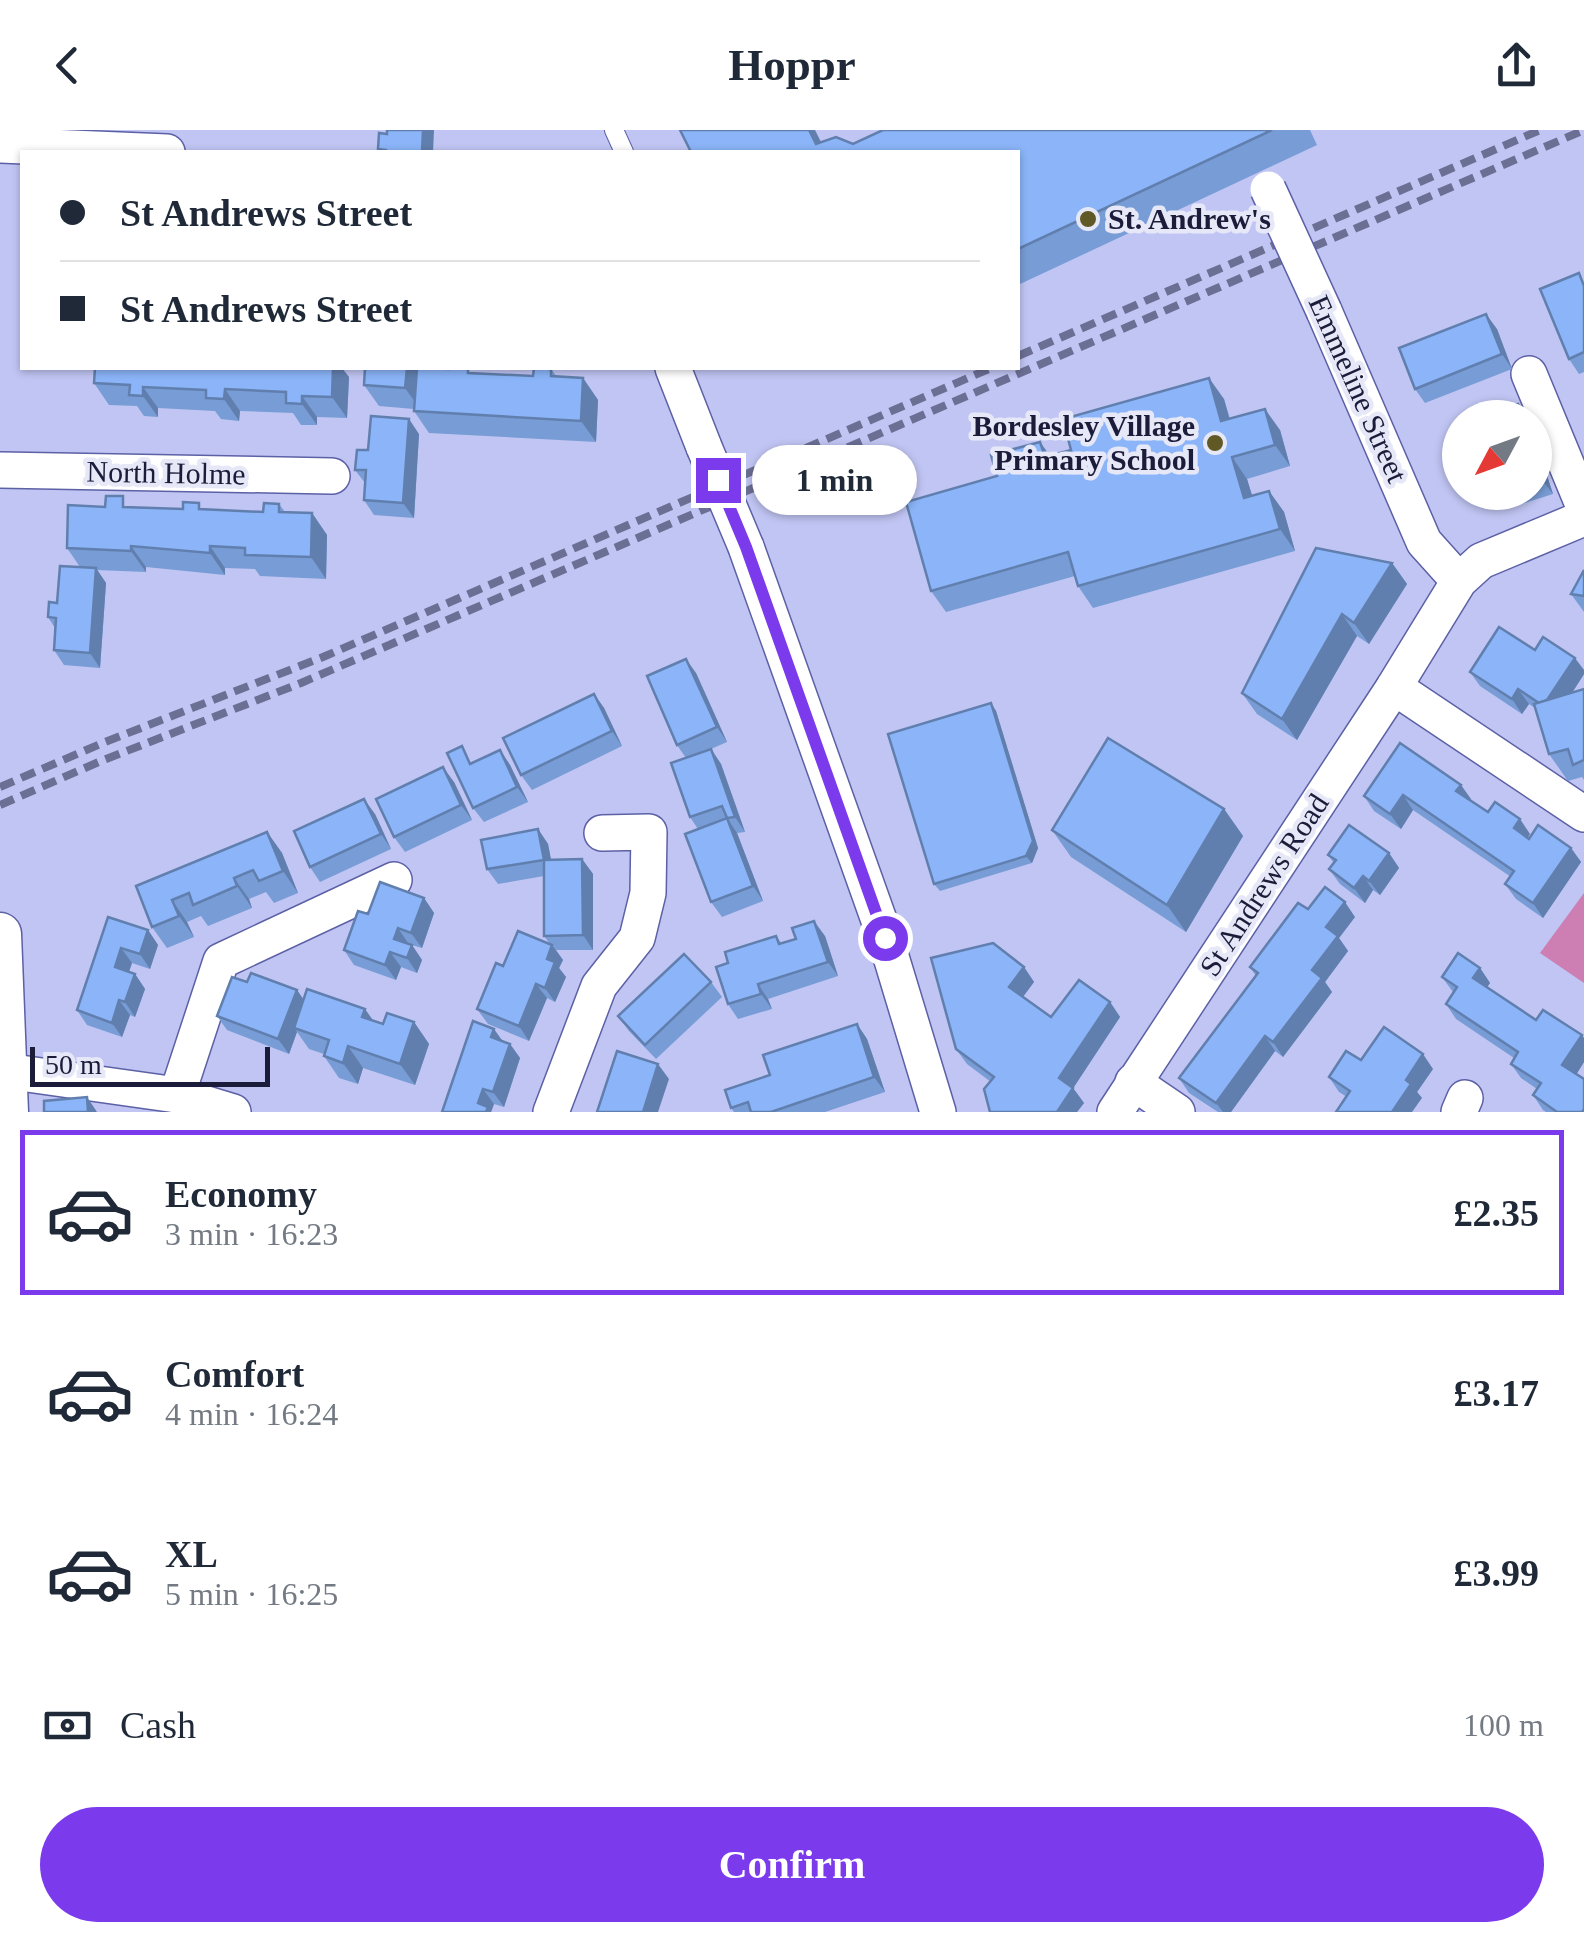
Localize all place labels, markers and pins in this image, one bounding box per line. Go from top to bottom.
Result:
place label: St. Andrew's [1108,202,1271,235]
marker: St. Andrew's [1077,208,1099,230]
place label: Bordesley Village Primary School [973,409,1195,476]
marker: Bordesley Village Primary School [1204,432,1226,454]

